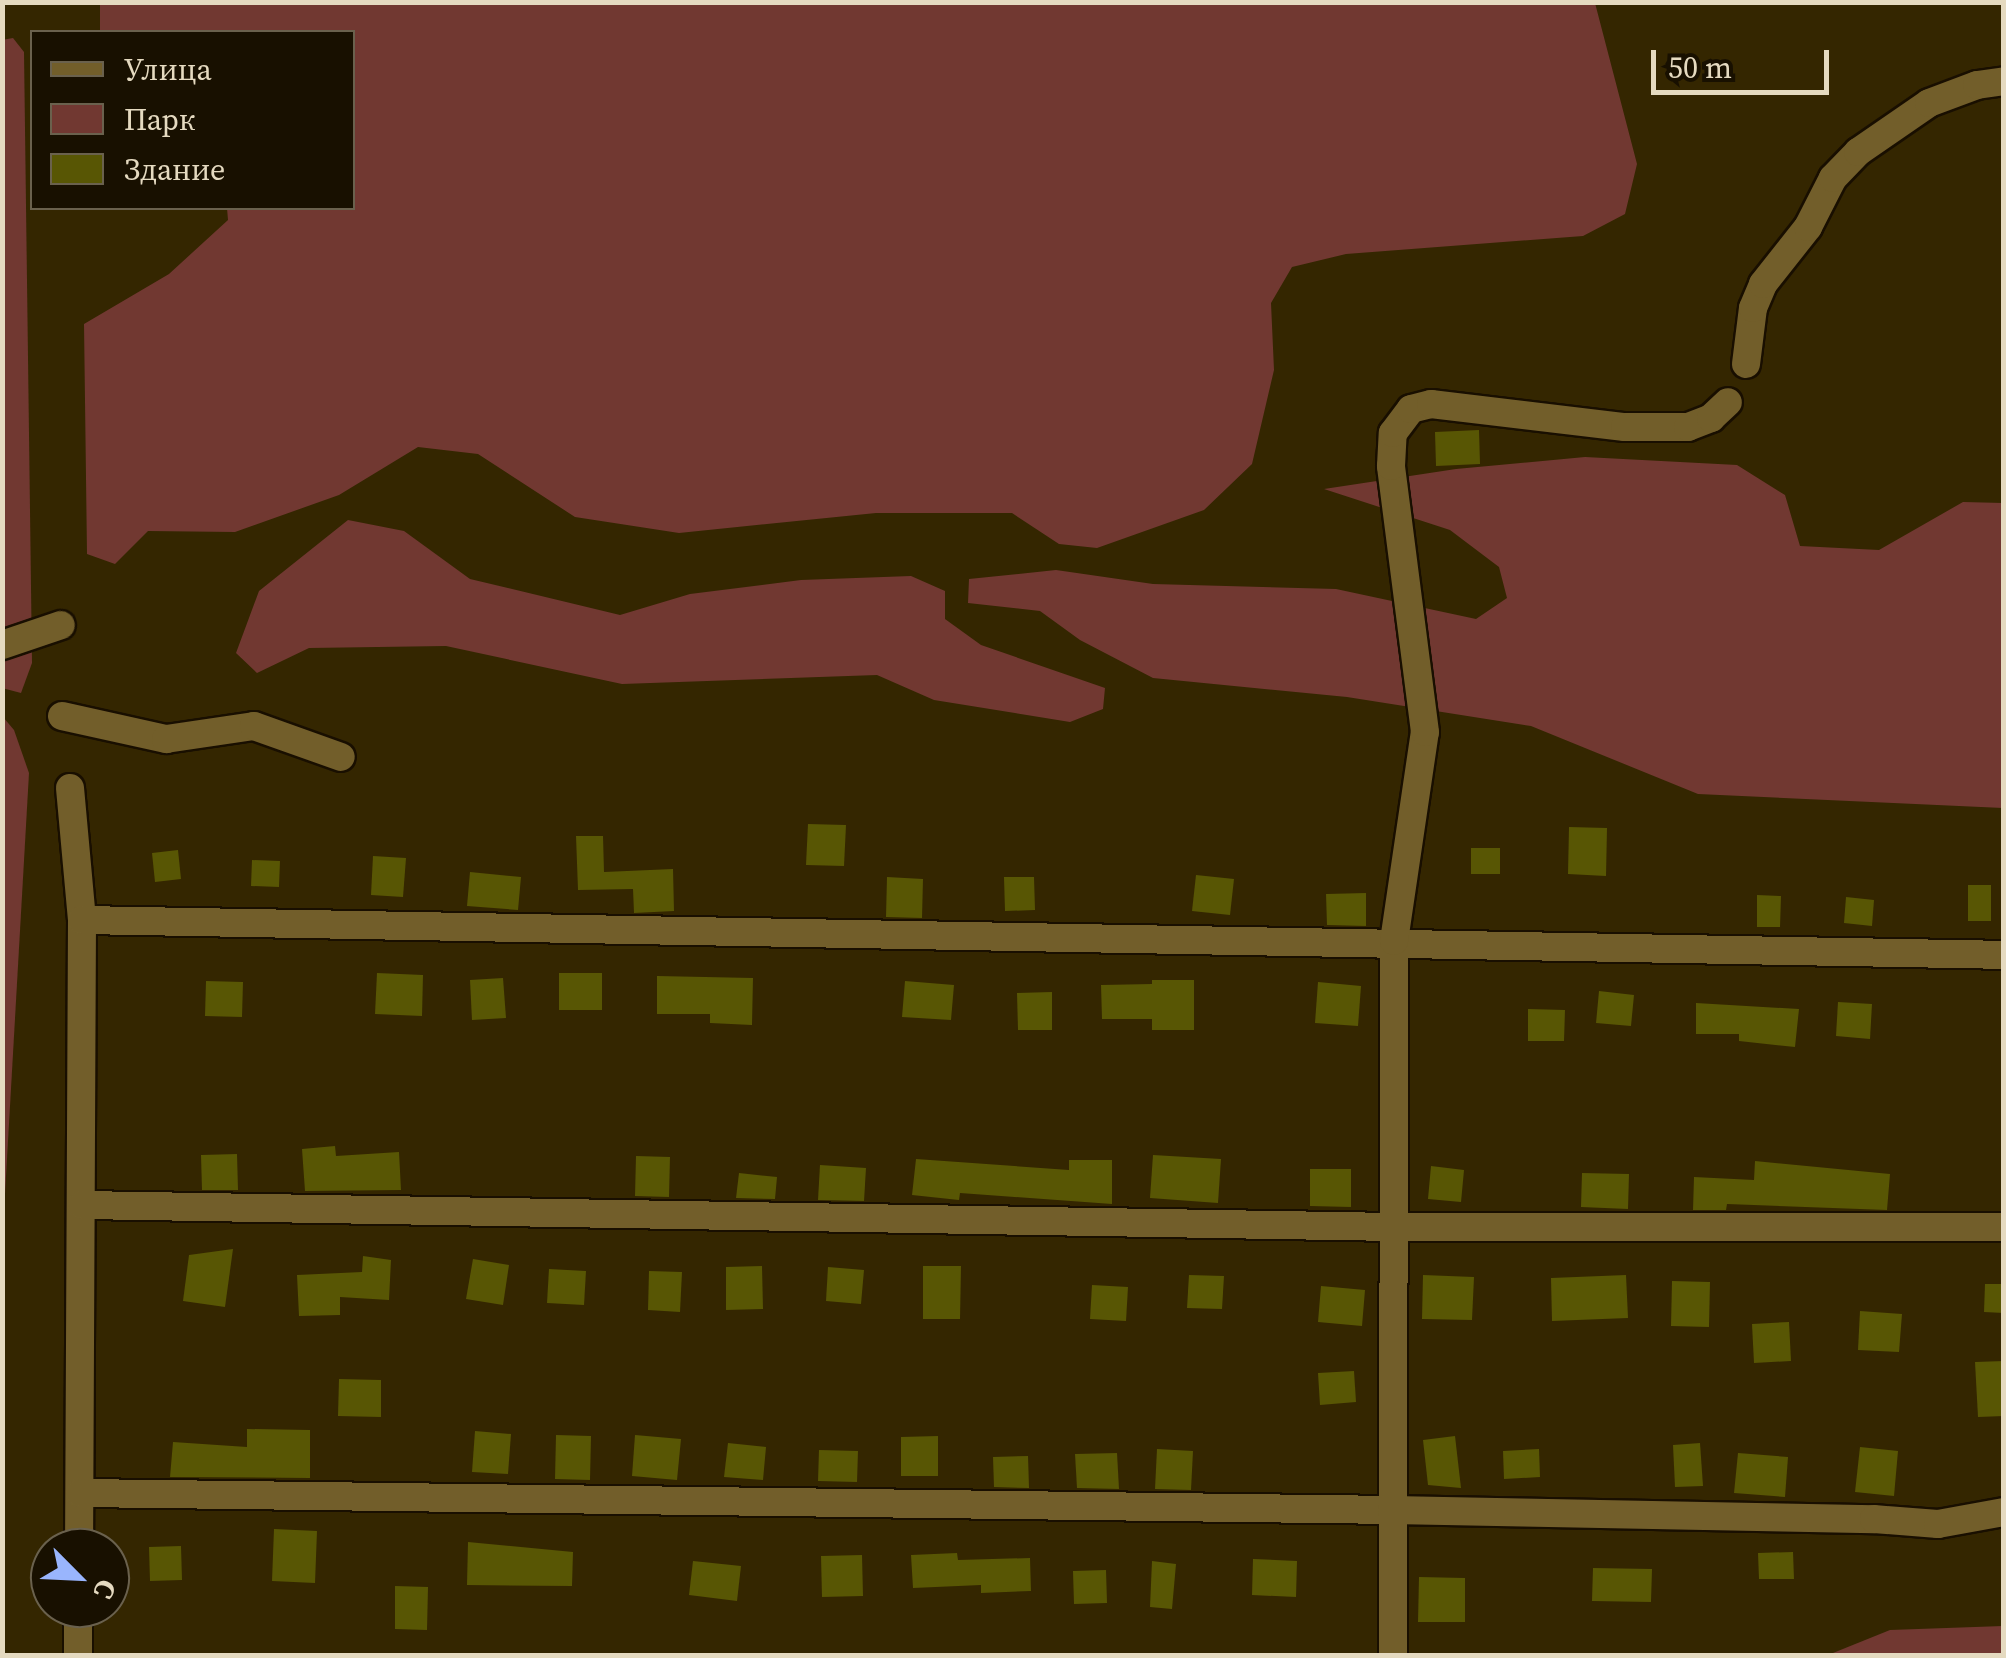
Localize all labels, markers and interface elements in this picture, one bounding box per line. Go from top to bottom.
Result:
legend [30,30,355,210]
scale bar [1656,30,1834,92]
text: 50 m [1668,47,1732,88]
text: Улица [124,49,212,90]
text: Парк [124,99,195,140]
text: Здание [124,149,225,190]
north arrow [30,1528,130,1628]
text: С [85,1574,126,1605]

